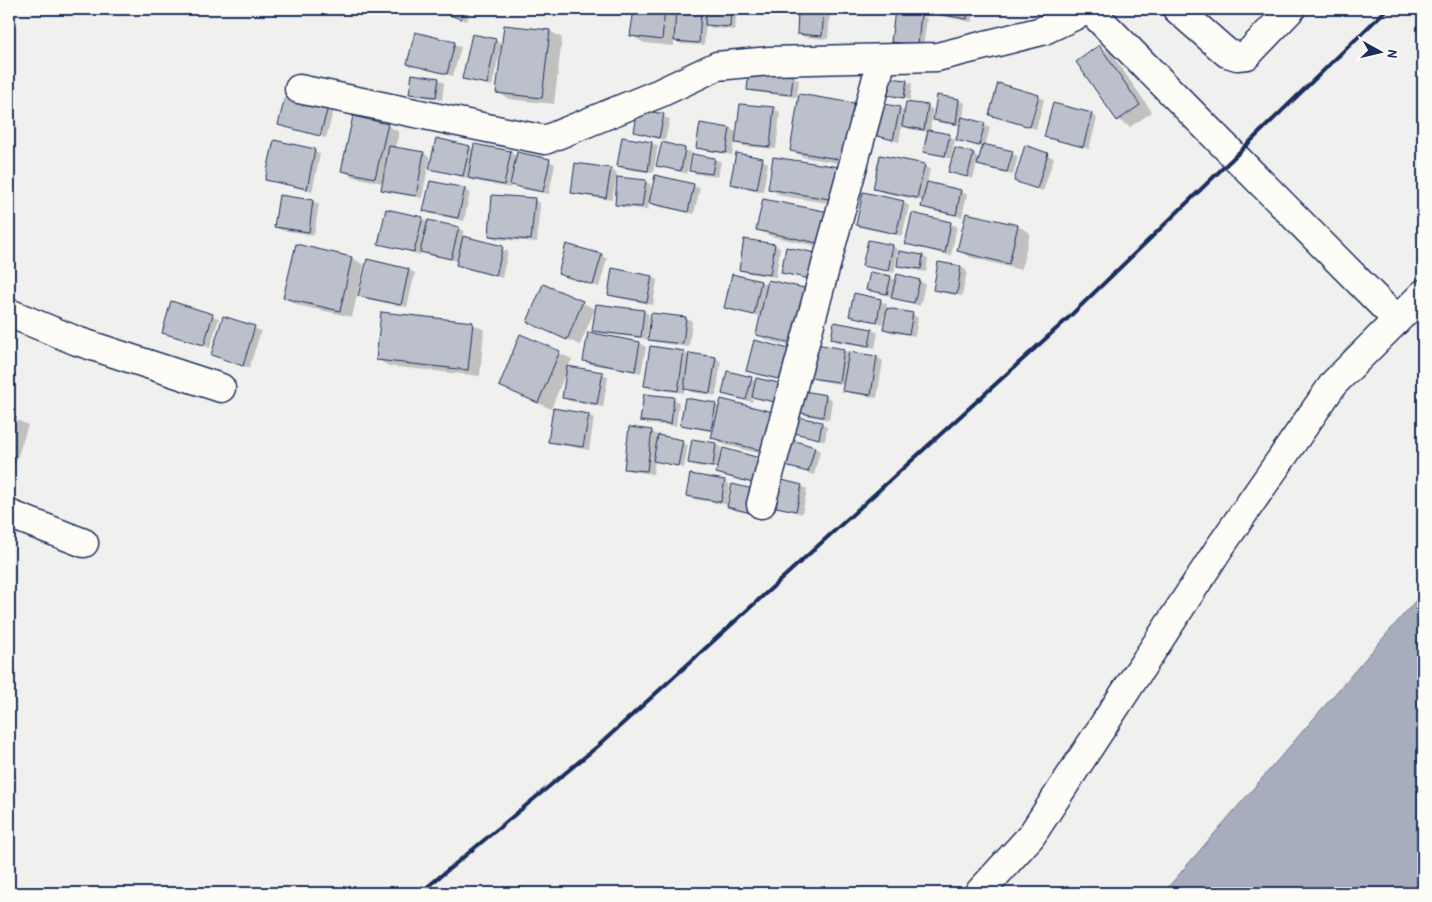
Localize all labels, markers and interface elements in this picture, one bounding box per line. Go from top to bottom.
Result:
north arrow [1354,28,1404,78]
text: N [1383,49,1403,59]

